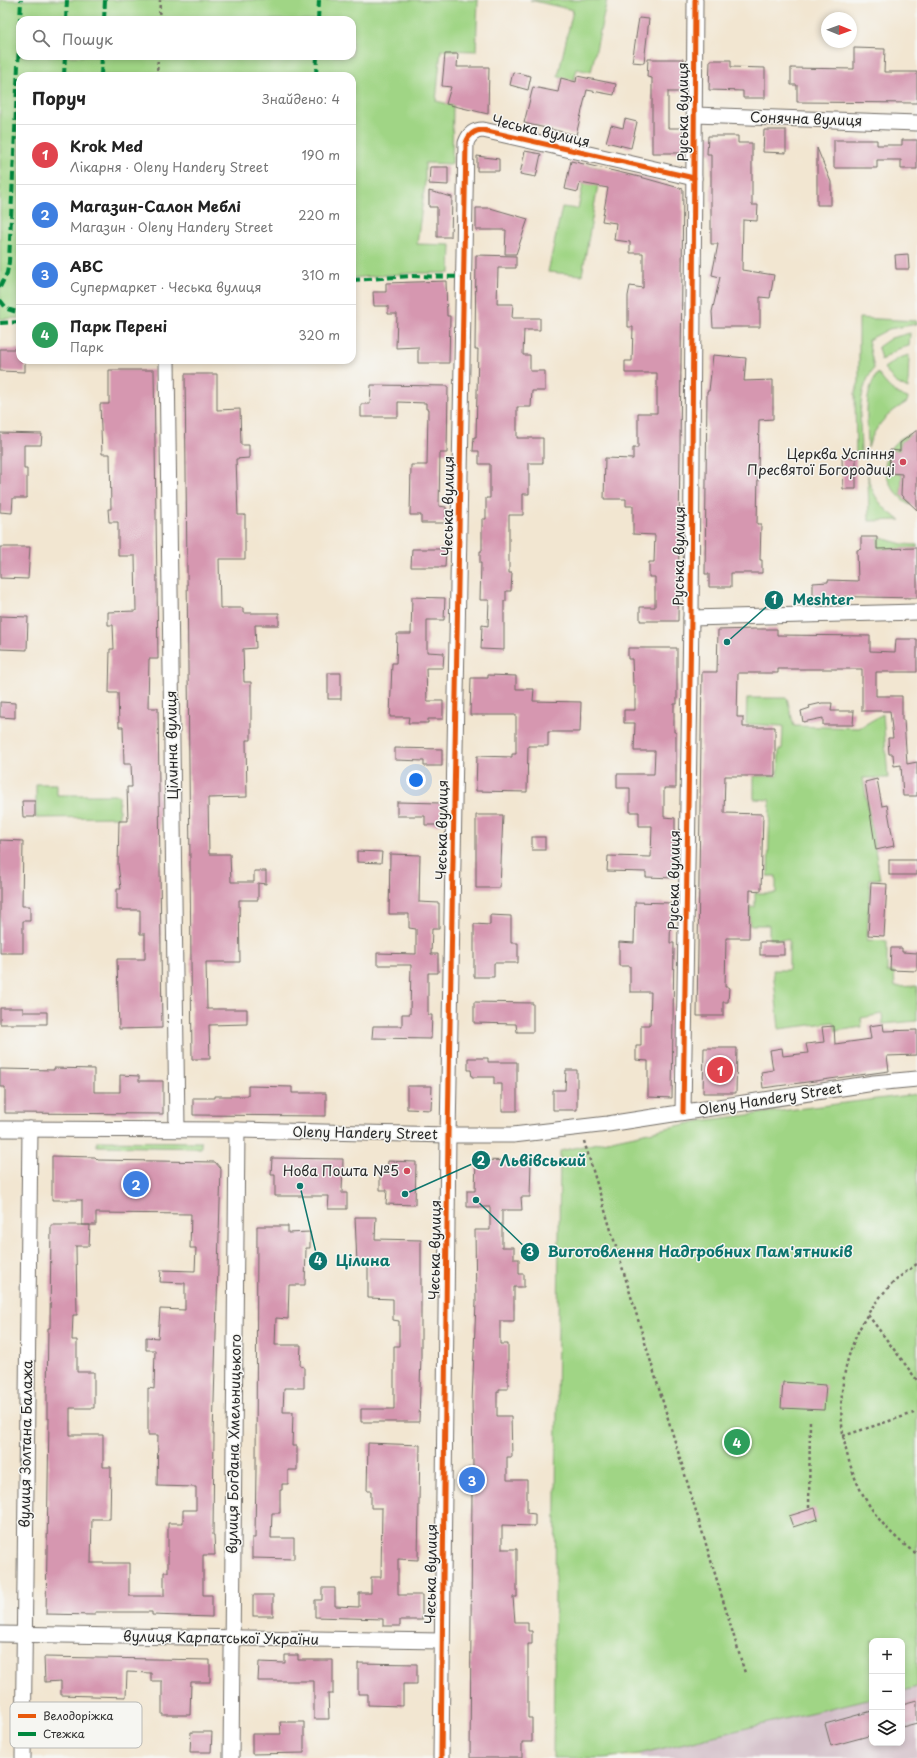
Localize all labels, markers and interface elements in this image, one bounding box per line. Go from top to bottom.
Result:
north arrow [821,12,857,48]
search box [16,16,356,60]
icon: search [30,27,52,49]
text: Пошук [62,27,113,50]
street label: Руська вулиця [672,62,693,162]
text: Поруч [32,85,86,111]
text: Знайдено: 4 [262,89,340,108]
street label: Сонячна вулиця [749,106,863,131]
street label: Чеська вулиця [490,109,592,152]
text: Krok Med [70,134,143,157]
text: 1 [42,145,48,164]
text: 190 m [301,145,340,164]
text: Лікарня · Oleny Handery Street [70,157,268,176]
text: Магазин-Салон Меблі [70,194,241,217]
text: 2 [40,205,50,224]
text: 220 m [298,205,340,224]
text: Магазин · Oleny Handery Street [70,217,273,236]
text: ABC [70,254,103,277]
text: 3 [41,265,49,284]
text: 310 m [301,265,340,284]
text: Супермаркет · Чеська вулиця [70,277,262,296]
text: Парк Перені [70,314,167,337]
text: 4 [41,325,49,344]
text: 320 m [298,325,340,344]
text: Парк [70,337,104,356]
place label: Церква Успіння Пресвятої Богородиці [747,443,895,480]
street label: Чеська вулиця [436,456,459,556]
marker: Церква Успіння Пресвятої Богородиці [898,457,908,467]
street label: Руська вулиця [667,506,690,606]
callout: Meshter [764,586,861,613]
text: Meshter [793,587,854,610]
text: 1 [771,590,777,608]
street label: Цілинна вулиця [160,690,183,800]
your location [406,770,426,790]
street label: Чеська вулиця [430,780,453,880]
street label: Руська вулиця [662,830,685,930]
pin: 1 [707,1055,733,1085]
street label: Oleny Handery Street [696,1077,844,1120]
street label: Oleny Handery Street [292,1121,438,1144]
callout: Львівський [471,1147,594,1174]
text: Львівський [500,1148,586,1171]
text: 2 [477,1151,486,1169]
place label: Нова Пошта №5 [283,1160,399,1181]
marker: Нова Пошта №5 [402,1166,412,1176]
pin: 2 [123,1169,149,1199]
street label: Чеська вулиця [423,1200,446,1300]
callout: Виготовлення Надгробних Пам'ятників [520,1239,861,1266]
text: Виготовлення Надгробних Пам'ятників [547,1239,853,1262]
text: 3 [526,1242,534,1260]
callout: Цілина [308,1247,398,1274]
text: Цілина [336,1248,391,1271]
text: 4 [314,1251,322,1269]
street label: вулиця Богдана Хмельницького [221,1334,246,1554]
street label: вулиця Золтана Балажа [14,1360,37,1528]
pin: 4 [724,1427,750,1457]
pin: 3 [459,1465,485,1495]
street label: Чеська вулиця [419,1524,442,1624]
street label: вулиця Карпатської України [123,1625,319,1650]
map controls [869,1638,905,1746]
button: + [869,1638,905,1674]
button: − [869,1674,905,1710]
legend [10,1702,142,1748]
text: Велодоріжка [43,1707,113,1724]
button: layers [869,1710,905,1746]
text: Стежка [43,1725,85,1742]

